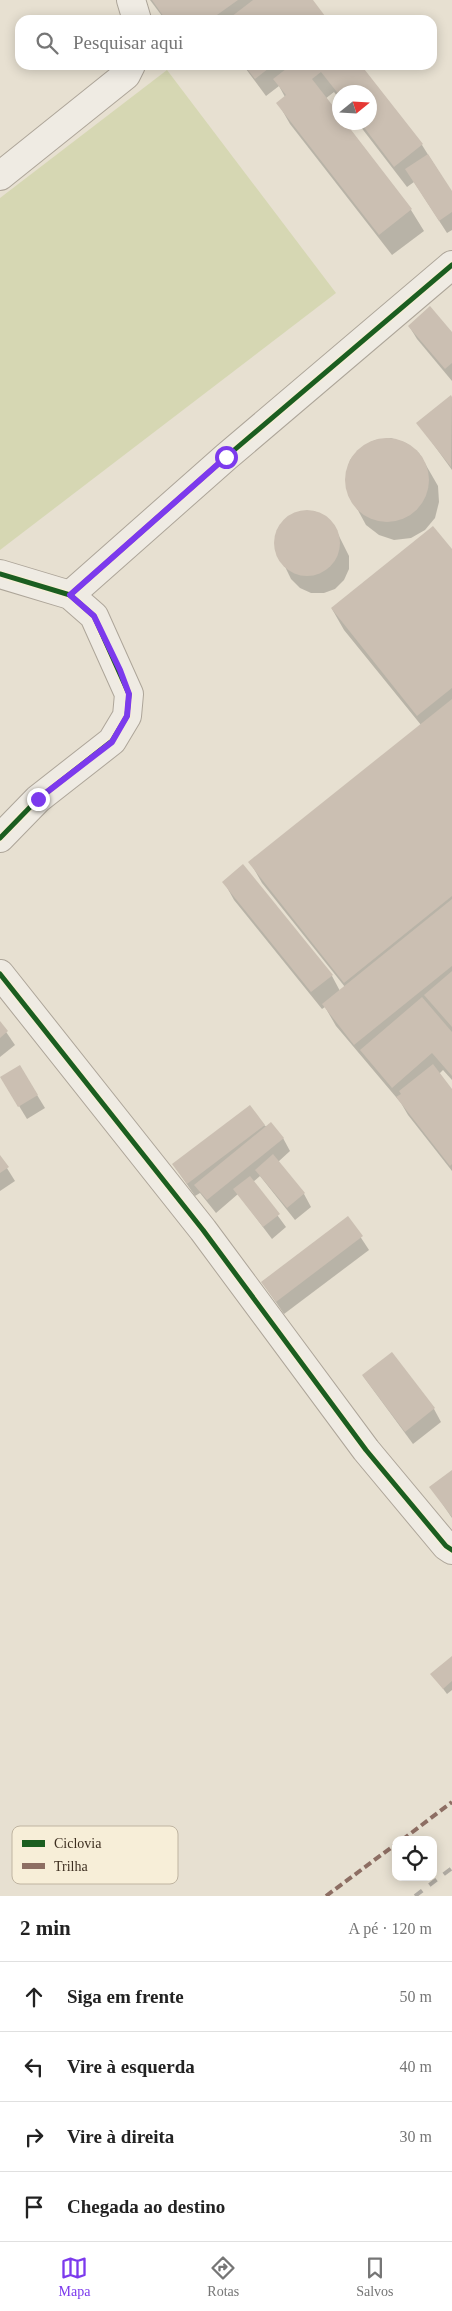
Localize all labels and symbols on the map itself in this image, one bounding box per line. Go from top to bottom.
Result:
north arrow [332,85,377,130]
route start [215,446,238,469]
route end [27,788,50,811]
legend [12,1826,178,1884]
text: Ciclovia [54,1836,102,1851]
text: Trilha [54,1859,89,1874]

